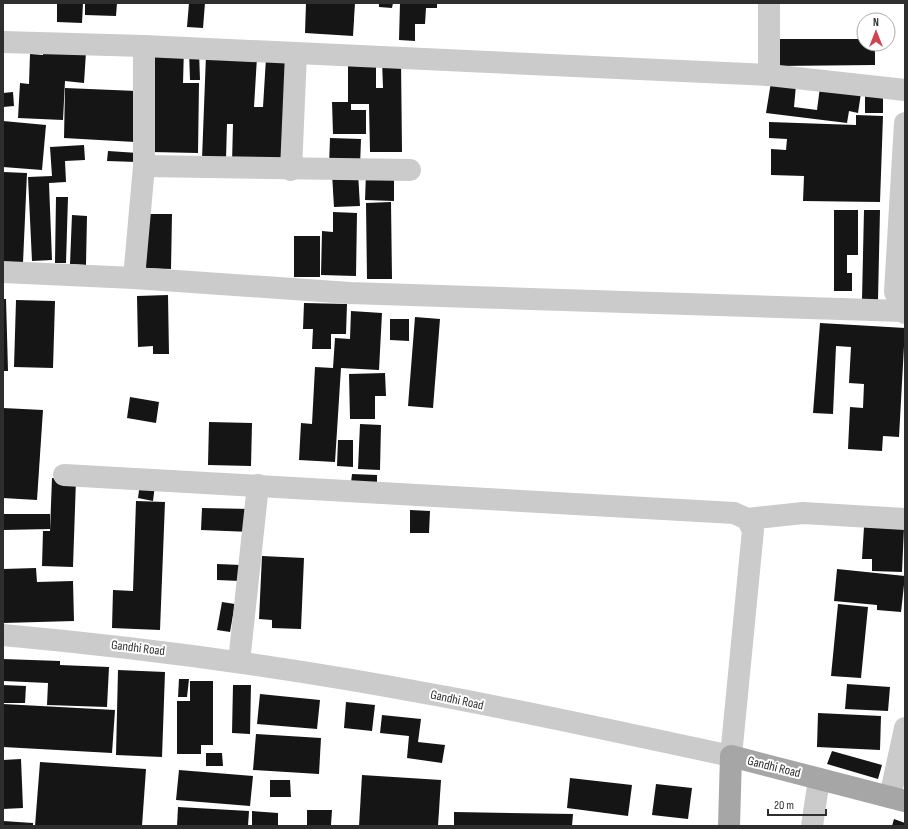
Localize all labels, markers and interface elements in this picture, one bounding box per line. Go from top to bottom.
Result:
north arrow [856,12,896,52]
text: N [873,16,879,29]
street label: Gandhi Road [110,637,166,659]
street label: Gandhi Road [429,687,485,713]
street label: Gandhi Road [746,753,802,781]
scale bar [768,791,826,817]
text: 20 m [774,798,794,813]

